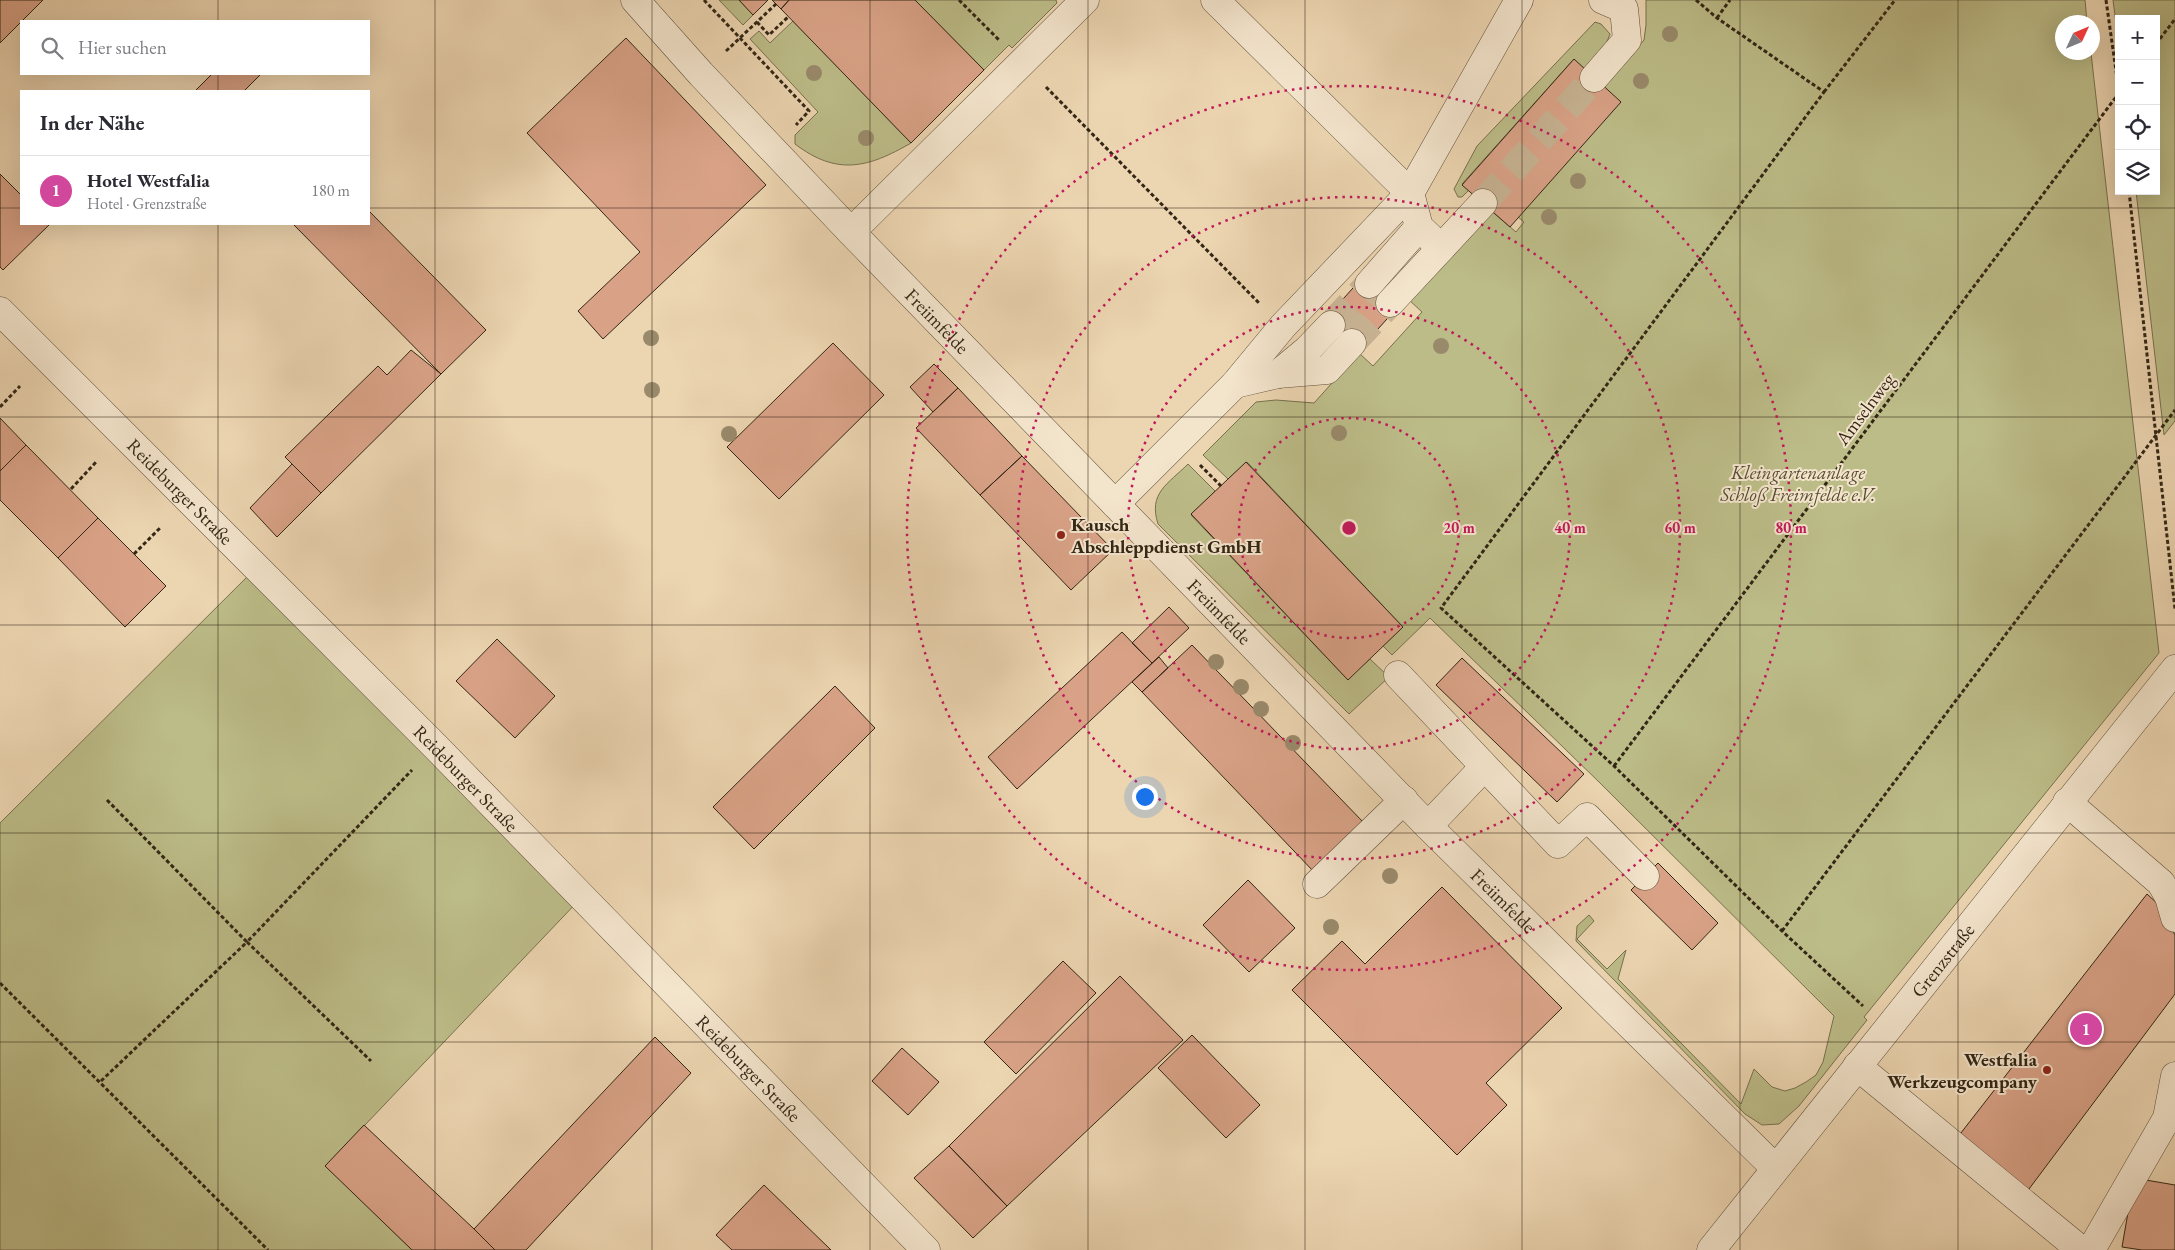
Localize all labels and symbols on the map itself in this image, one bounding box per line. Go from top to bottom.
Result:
north arrow [2055,15,2100,60]
street label: Freiimfelde [900,283,975,359]
street label: Amselnweg [1829,367,1901,451]
street label: Reideburger Straße [122,433,239,550]
park label: Kleingartenanlage Schloß Freimfelde e.V. [1720,460,1876,507]
place label: Kausch Abschleppdienst GmbH [1070,512,1261,559]
text: 20 m [1443,518,1475,537]
text: 40 m [1554,518,1586,537]
text: 60 m [1664,518,1696,537]
text: 80 m [1775,518,1807,537]
centre of rings [1340,519,1358,537]
marker: Kausch Abschleppdienst GmbH [1055,529,1067,541]
street label: Freiimfelde [1182,573,1257,650]
street label: Reideburger Straße [408,719,524,837]
your location [1132,784,1158,810]
street label: Freiimfelde [1465,863,1541,938]
street label: Grenzstraße [1905,918,1980,1002]
street label: Reideburger Straße [691,1009,807,1127]
pin: 1 [2070,1010,2102,1048]
place label: Westfalia Werkzeugcompany [1887,1047,2038,1094]
marker: Westfalia Werkzeugcompany [2041,1064,2053,1076]

